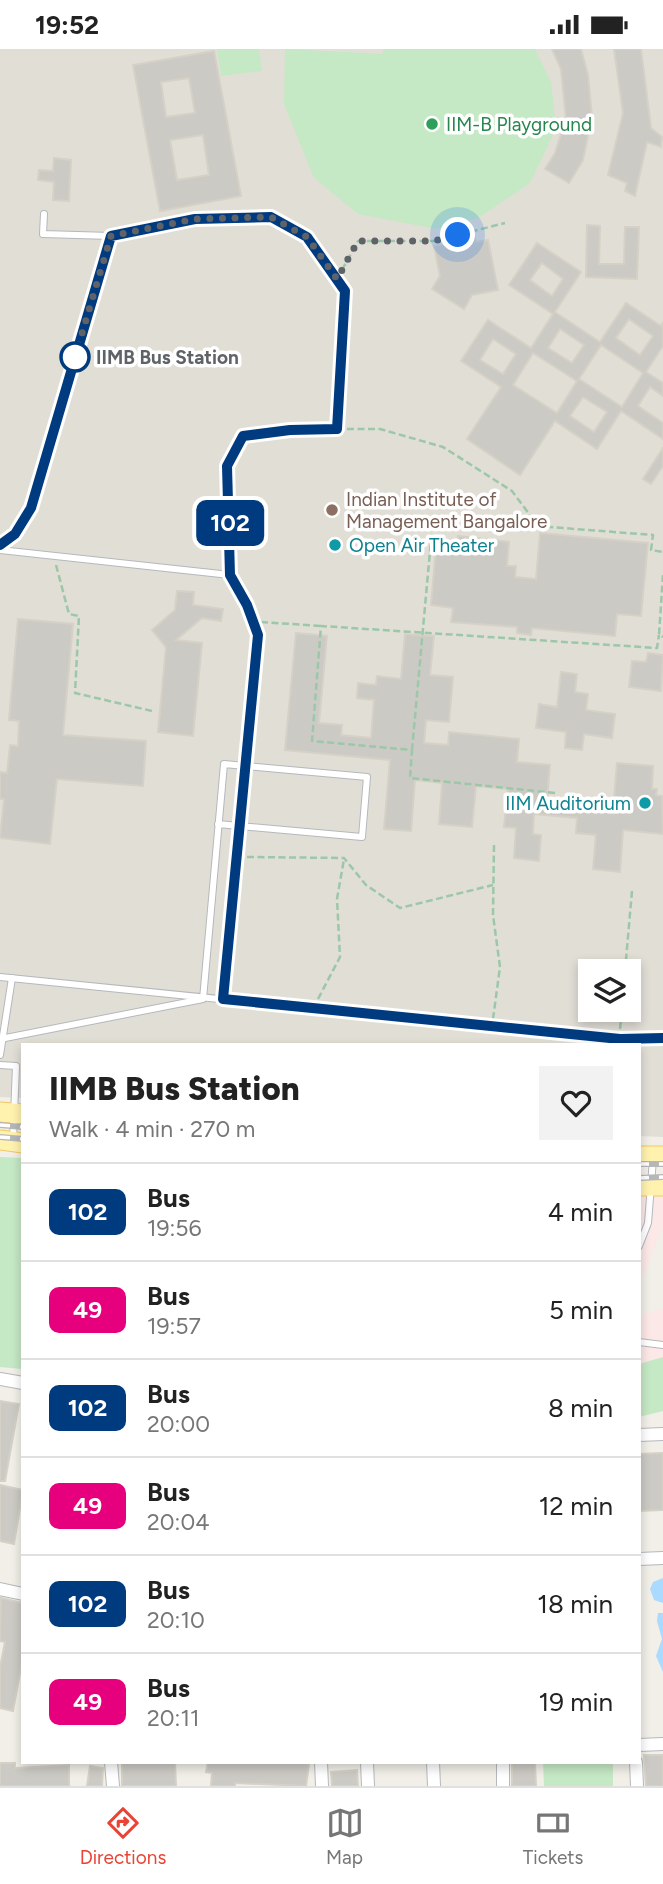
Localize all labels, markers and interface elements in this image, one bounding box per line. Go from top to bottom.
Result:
text: 19:52 [35,9,99,41]
place label: IIM-B Playground [446,113,592,136]
marker: IIM-B Playground [424,116,440,132]
your location [440,217,475,252]
marker: IIMB Bus Station [60,342,90,372]
place label: IIMB Bus Station [96,346,239,369]
place label: Indian Institute of Management Bangalore [346,488,547,533]
line badge: 102 [190,500,270,546]
marker: Indian Institute of Management Bangalore [324,502,340,518]
text: 102 [210,508,250,537]
place label: Open Air Theater [349,534,495,557]
marker: Open Air Theater [327,537,343,553]
place label: IIM Auditorium [505,792,631,815]
marker: IIM Auditorium [637,795,653,811]
map controls [578,959,641,1022]
button: layers [578,959,641,1022]
button: heart [539,1066,613,1140]
text: IIMB Bus Station [49,1069,300,1108]
text: Walk · 4 min · 270 m [49,1115,255,1143]
text: Bus [147,1182,190,1214]
text: 4 min [548,1196,613,1228]
text: 102 [68,1197,107,1226]
text: 19:56 [147,1214,202,1242]
text: Bus [147,1280,190,1312]
text: 5 min [549,1294,613,1326]
text: 49 [73,1295,102,1324]
text: 19:57 [147,1312,201,1340]
text: Bus [147,1378,190,1410]
text: 8 min [548,1392,613,1424]
text: 102 [68,1393,107,1422]
text: 20:00 [147,1410,210,1438]
text: Bus [147,1476,190,1508]
text: 12 min [539,1490,613,1522]
text: 49 [73,1491,102,1520]
text: 20:04 [147,1508,209,1536]
text: Bus [147,1574,190,1606]
text: 18 min [537,1588,613,1620]
text: 102 [68,1589,107,1618]
text: 20:10 [147,1606,205,1634]
text: Bus [147,1672,190,1704]
text: 19 min [538,1686,613,1718]
text: 49 [73,1687,102,1716]
text: 20:11 [147,1704,199,1732]
tab: Directions [80,1804,166,1869]
tab: Map [326,1804,364,1869]
tab: Tickets [523,1804,583,1869]

